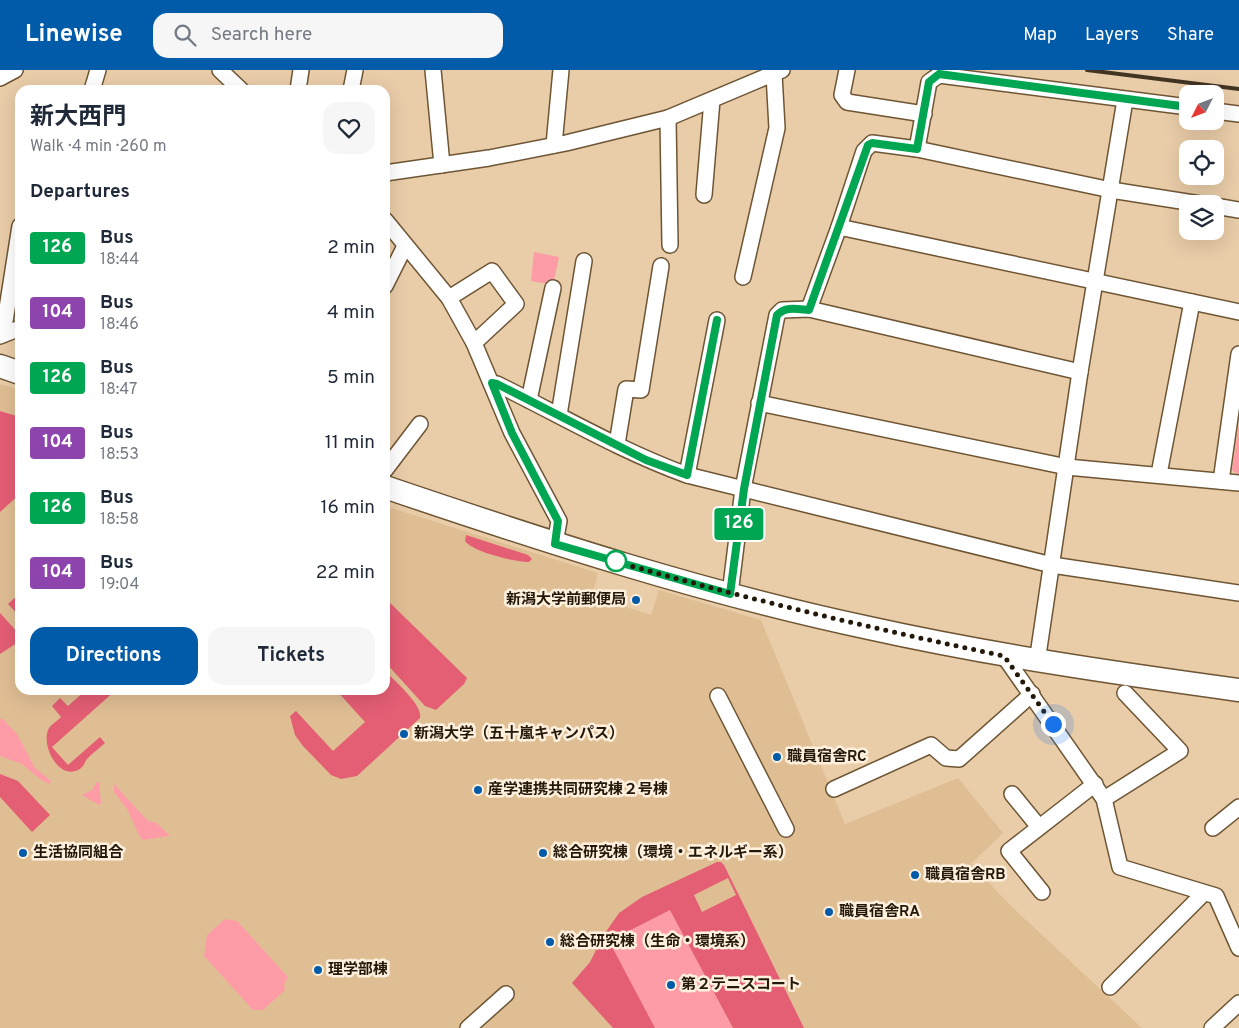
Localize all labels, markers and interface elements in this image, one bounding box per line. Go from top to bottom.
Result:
search box [153,13,503,58]
text: Linewise [25,20,123,50]
icon: search [171,21,199,49]
text: Search here [211,23,312,47]
text: Map [1023,24,1057,47]
text: Layers [1085,24,1139,47]
text: Share [1167,24,1214,47]
north arrow [1179,85,1224,130]
map controls [1179,85,1224,240]
button: heart [323,102,375,154]
text: 新大西門 [30,103,126,133]
text: Walk · 4 min · 260 m [30,137,166,157]
button: locate [1179,140,1224,185]
text: Departures [30,180,130,204]
button: layers [1179,195,1224,240]
text: Bus [100,226,134,250]
text: 126 [43,236,72,259]
text: 2 min [327,236,375,260]
text: 18:44 [100,250,139,270]
text: Bus [100,291,134,315]
text: 104 [42,301,73,324]
text: 4 min [327,301,375,325]
text: 18:46 [100,315,139,335]
text: Bus [100,356,134,380]
text: 126 [43,366,72,389]
text: 5 min [327,366,375,390]
text: 18:47 [100,380,137,400]
text: Bus [100,421,134,445]
text: 104 [42,431,73,454]
text: 11 min [325,431,375,455]
text: 18:53 [100,445,139,465]
text: Bus [100,486,134,510]
text: 126 [43,496,72,519]
text: 16 min [320,496,375,520]
line badge: 126 [710,508,768,540]
text: 18:58 [100,510,139,530]
text: 126 [724,512,754,535]
unlabelled marker [605,550,627,572]
text: Bus [100,551,134,575]
text: 104 [42,561,73,584]
text: 22 min [316,561,375,585]
text: 19:04 [100,575,139,595]
place label: 新潟大学前郵便局 [506,590,626,610]
marker: 新潟大学前郵便局 [630,594,642,606]
button: Directions [30,627,198,685]
button: Tickets [208,627,375,685]
your location [1041,712,1066,737]
place label: 新潟大学（五十嵐キャンパス） [414,725,624,744]
marker: 新潟大学（五十嵐キャンパス） [398,728,410,740]
place label: 職員宿舎RC [787,747,867,767]
marker: 職員宿舎RC [771,751,783,763]
place label: 産学連携共同研究棟２号棟 [488,780,668,800]
marker: 産学連携共同研究棟２号棟 [472,784,484,796]
place label: 総合研究棟（環境・エネルギー系） [553,843,793,863]
place label: 生活協同組合 [33,844,124,863]
marker: 生活協同組合 [17,847,29,859]
marker: 総合研究棟（環境・エネルギー系） [537,847,549,859]
place label: 職員宿舎RB [925,865,1006,885]
marker: 職員宿舎RB [909,869,921,881]
place label: 職員宿舎RA [839,902,920,922]
marker: 職員宿舎RA [823,906,835,918]
place label: 総合研究棟（生命・環境系） [560,932,755,952]
marker: 総合研究棟（生命・環境系） [544,936,556,948]
place label: 理学部棟 [328,960,388,980]
marker: 理学部棟 [312,964,324,976]
place label: 第２テニスコート [681,976,801,995]
marker: 第２テニスコート [665,979,677,991]

